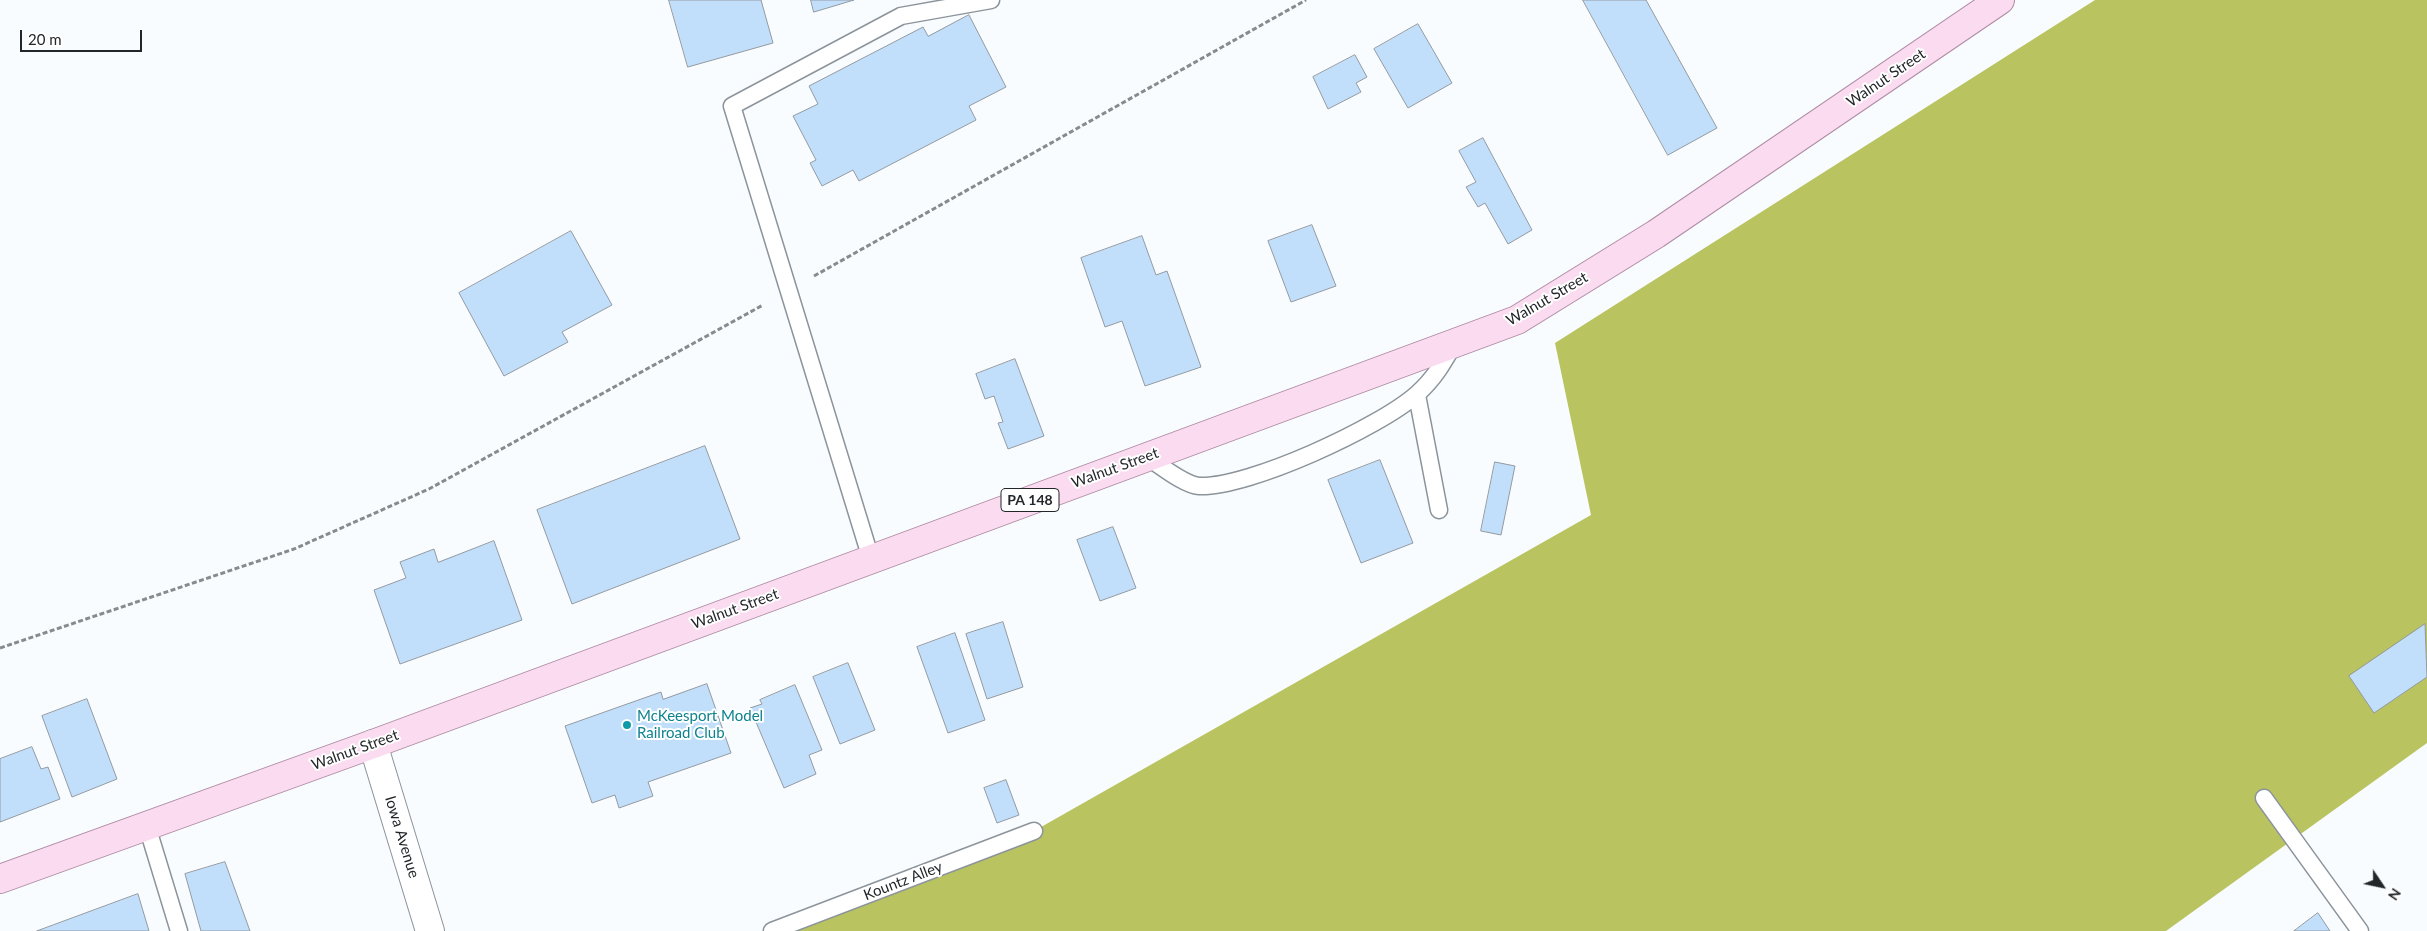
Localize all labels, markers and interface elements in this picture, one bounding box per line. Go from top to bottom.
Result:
scale bar [22,20,145,52]
text: 20 m [28,30,62,48]
street label: Walnut Street [1843,45,1929,111]
street label: Walnut Street [1503,268,1591,330]
street label: Walnut Street [1069,444,1161,492]
road number: PA 148 [1001,488,1059,512]
street label: Walnut Street [689,585,781,633]
place label: McKeesport Model Railroad Club [637,707,763,742]
marker: McKeesport Model Railroad Club [621,719,633,731]
street label: Walnut Street [309,726,401,774]
street label: Iowa Avenue [381,794,423,880]
street label: Kountz Alley [861,858,945,904]
north arrow [2357,861,2407,911]
text: N [2385,885,2405,904]

